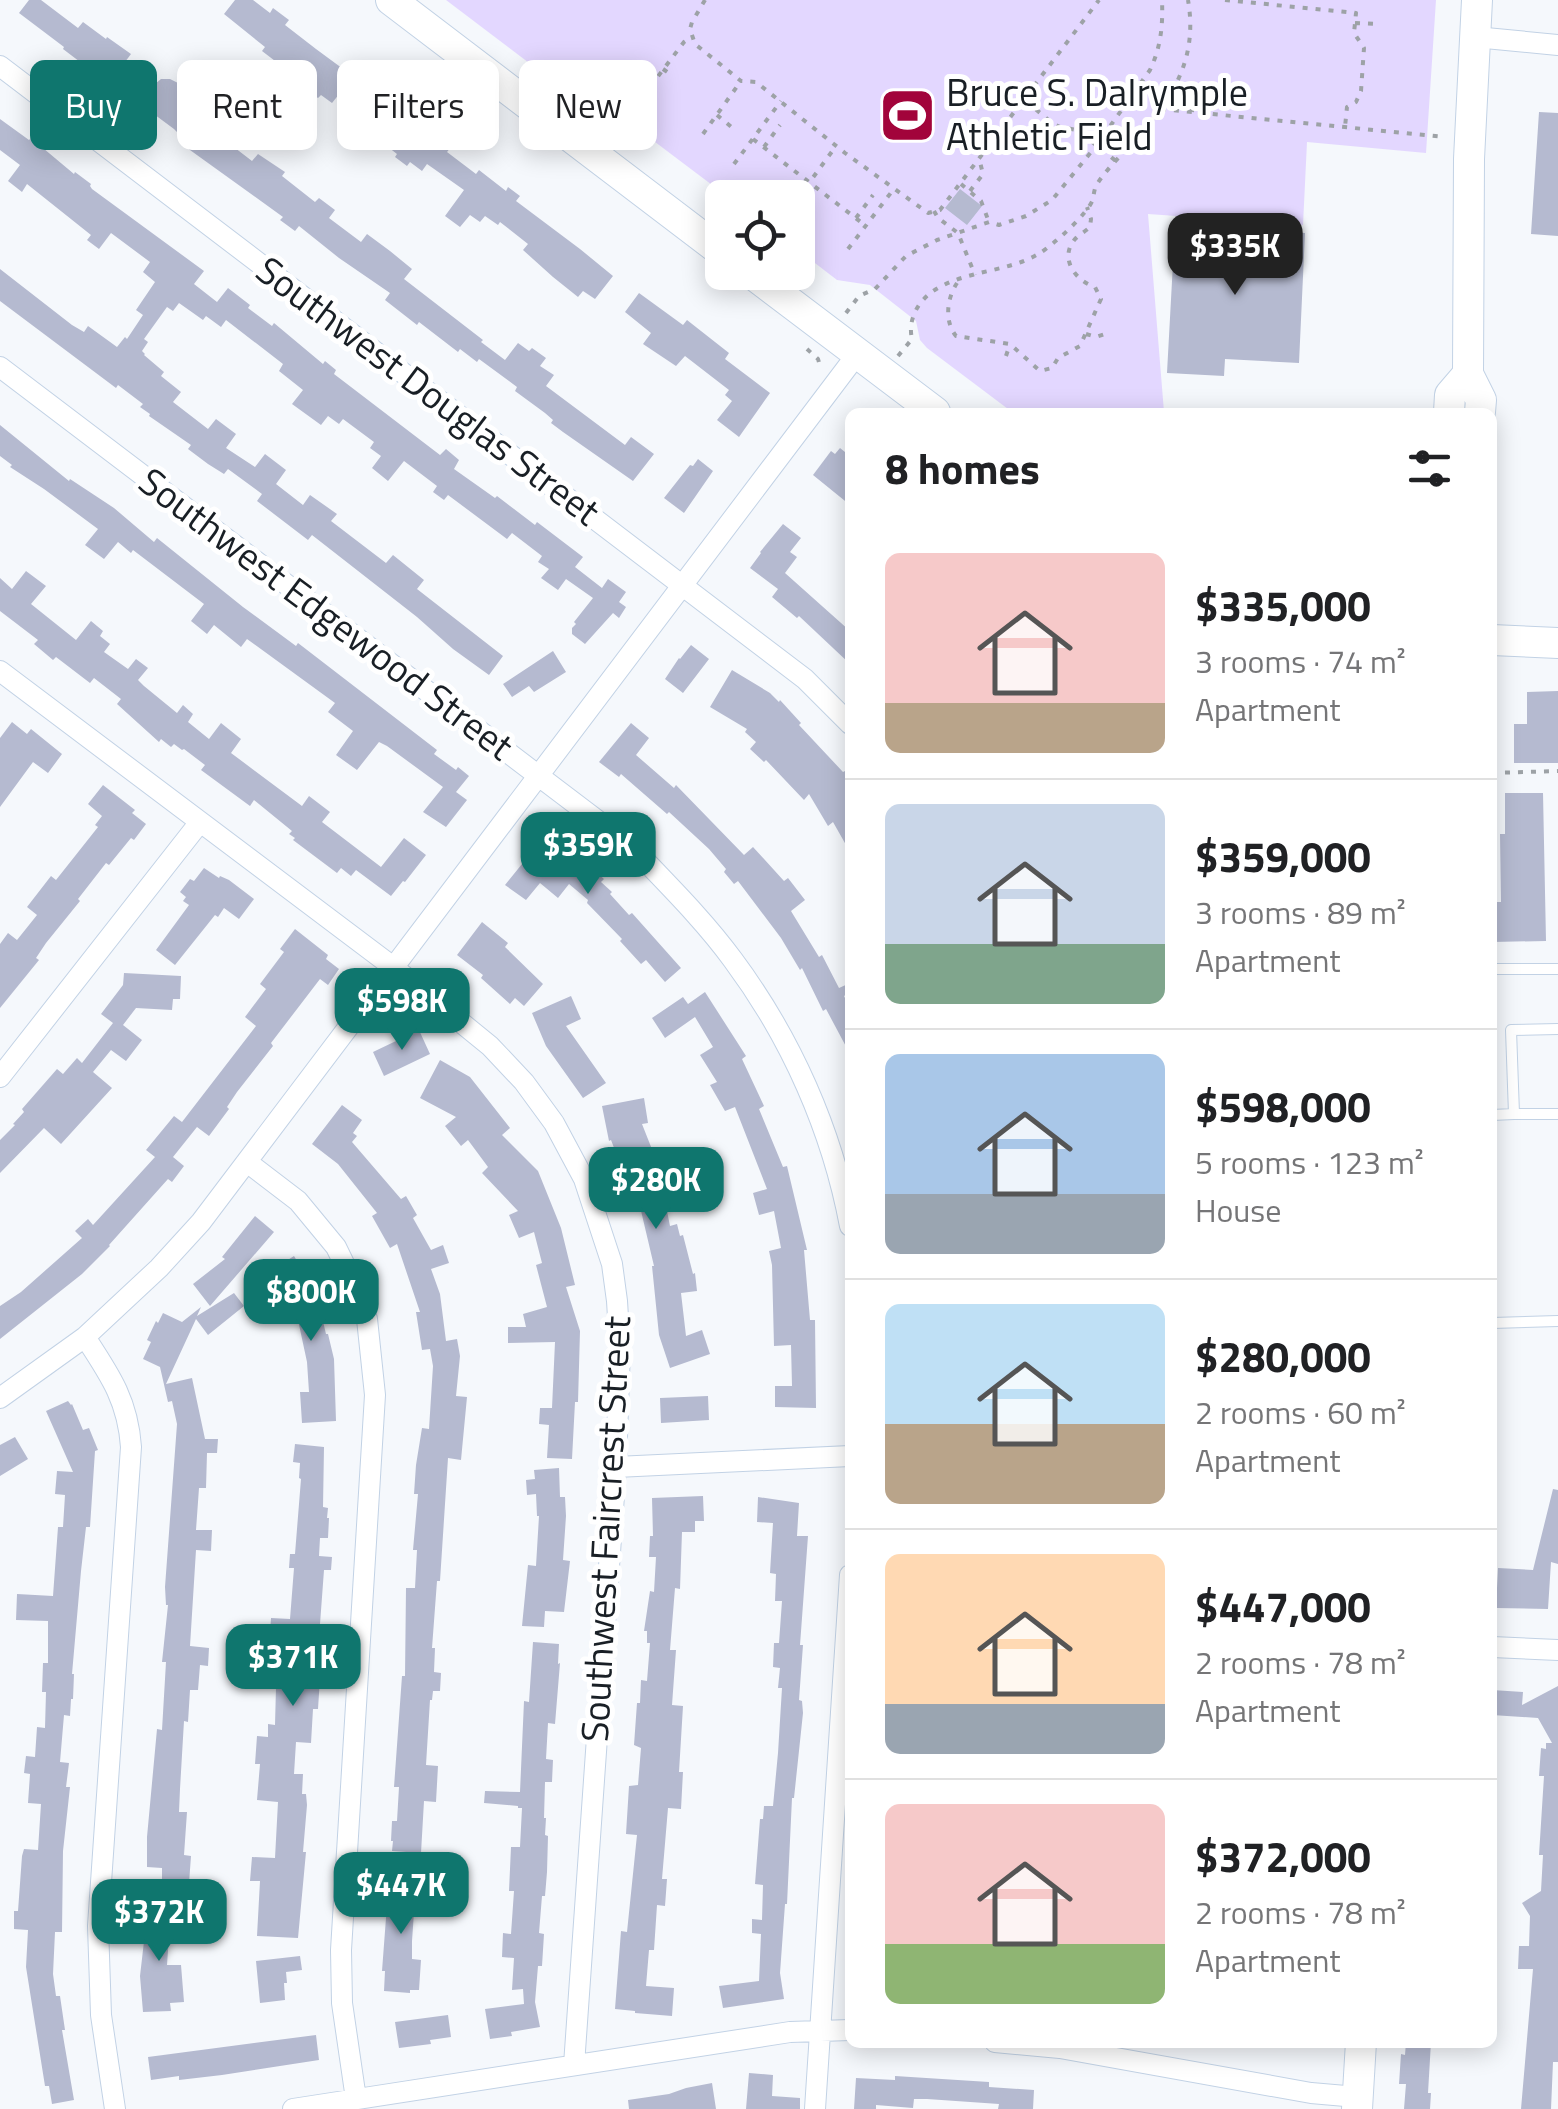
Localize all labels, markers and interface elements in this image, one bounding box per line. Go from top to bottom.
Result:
chip: Buy [30,60,157,150]
chip: Rent [177,60,317,150]
chip: Filters [337,60,499,150]
chip: New [519,60,657,150]
place label: Bruce S. DaIrymple Athletic Field [946,63,1248,165]
sports icon: Bruce S. DaIrymple Athletic Field [877,85,937,145]
map controls [705,180,815,290]
button: locate [705,180,815,290]
pin: $335K [1165,213,1305,298]
text: $335K [1190,221,1280,269]
street label: Southwest Douglas Street [244,241,613,539]
text: 8 homes [885,436,1040,500]
icon: filters [1402,441,1457,496]
street label: Southwest Edgewood Street [127,453,526,774]
text: $335,000 [1195,573,1371,637]
icon: home [965,593,1085,713]
text: 3 rooms · 74 m² [1195,637,1406,685]
text: Apartment [1195,685,1341,733]
pin: $359K [518,812,658,897]
text: $359K [543,820,633,868]
text: $359,000 [1195,824,1371,888]
icon: home [965,844,1085,964]
text: 3 rooms · 89 m² [1195,888,1406,936]
text: Apartment [1195,936,1341,984]
pin: $598K [332,968,472,1053]
text: $598K [357,976,447,1024]
text: $598,000 [1195,1074,1371,1138]
icon: home [965,1094,1085,1214]
text: 5 rooms · 123 m² [1195,1138,1424,1186]
pin: $280K [586,1147,726,1232]
text: $280K [611,1155,701,1203]
text: House [1195,1186,1281,1234]
pin: $800K [241,1259,381,1344]
text: $800K [266,1267,356,1315]
street label: Southwest Faircrest Street [565,1315,645,1743]
text: $280,000 [1195,1324,1371,1388]
icon: home [965,1344,1085,1464]
text: 2 rooms · 60 m² [1195,1388,1406,1436]
text: Apartment [1195,1436,1341,1484]
text: $447,000 [1195,1574,1371,1638]
icon: home [965,1594,1085,1714]
pin: $371K [223,1624,363,1709]
text: $371K [248,1632,338,1680]
text: 2 rooms · 78 m² [1195,1638,1406,1686]
text: Apartment [1195,1686,1341,1734]
text: $372,000 [1195,1824,1371,1888]
icon: home [965,1844,1085,1964]
pin: $447K [331,1852,471,1937]
text: $447K [356,1860,446,1908]
pin: $372K [89,1879,229,1964]
text: $372K [114,1887,204,1935]
text: 2 rooms · 78 m² [1195,1888,1406,1936]
text: Apartment [1195,1936,1341,1984]

